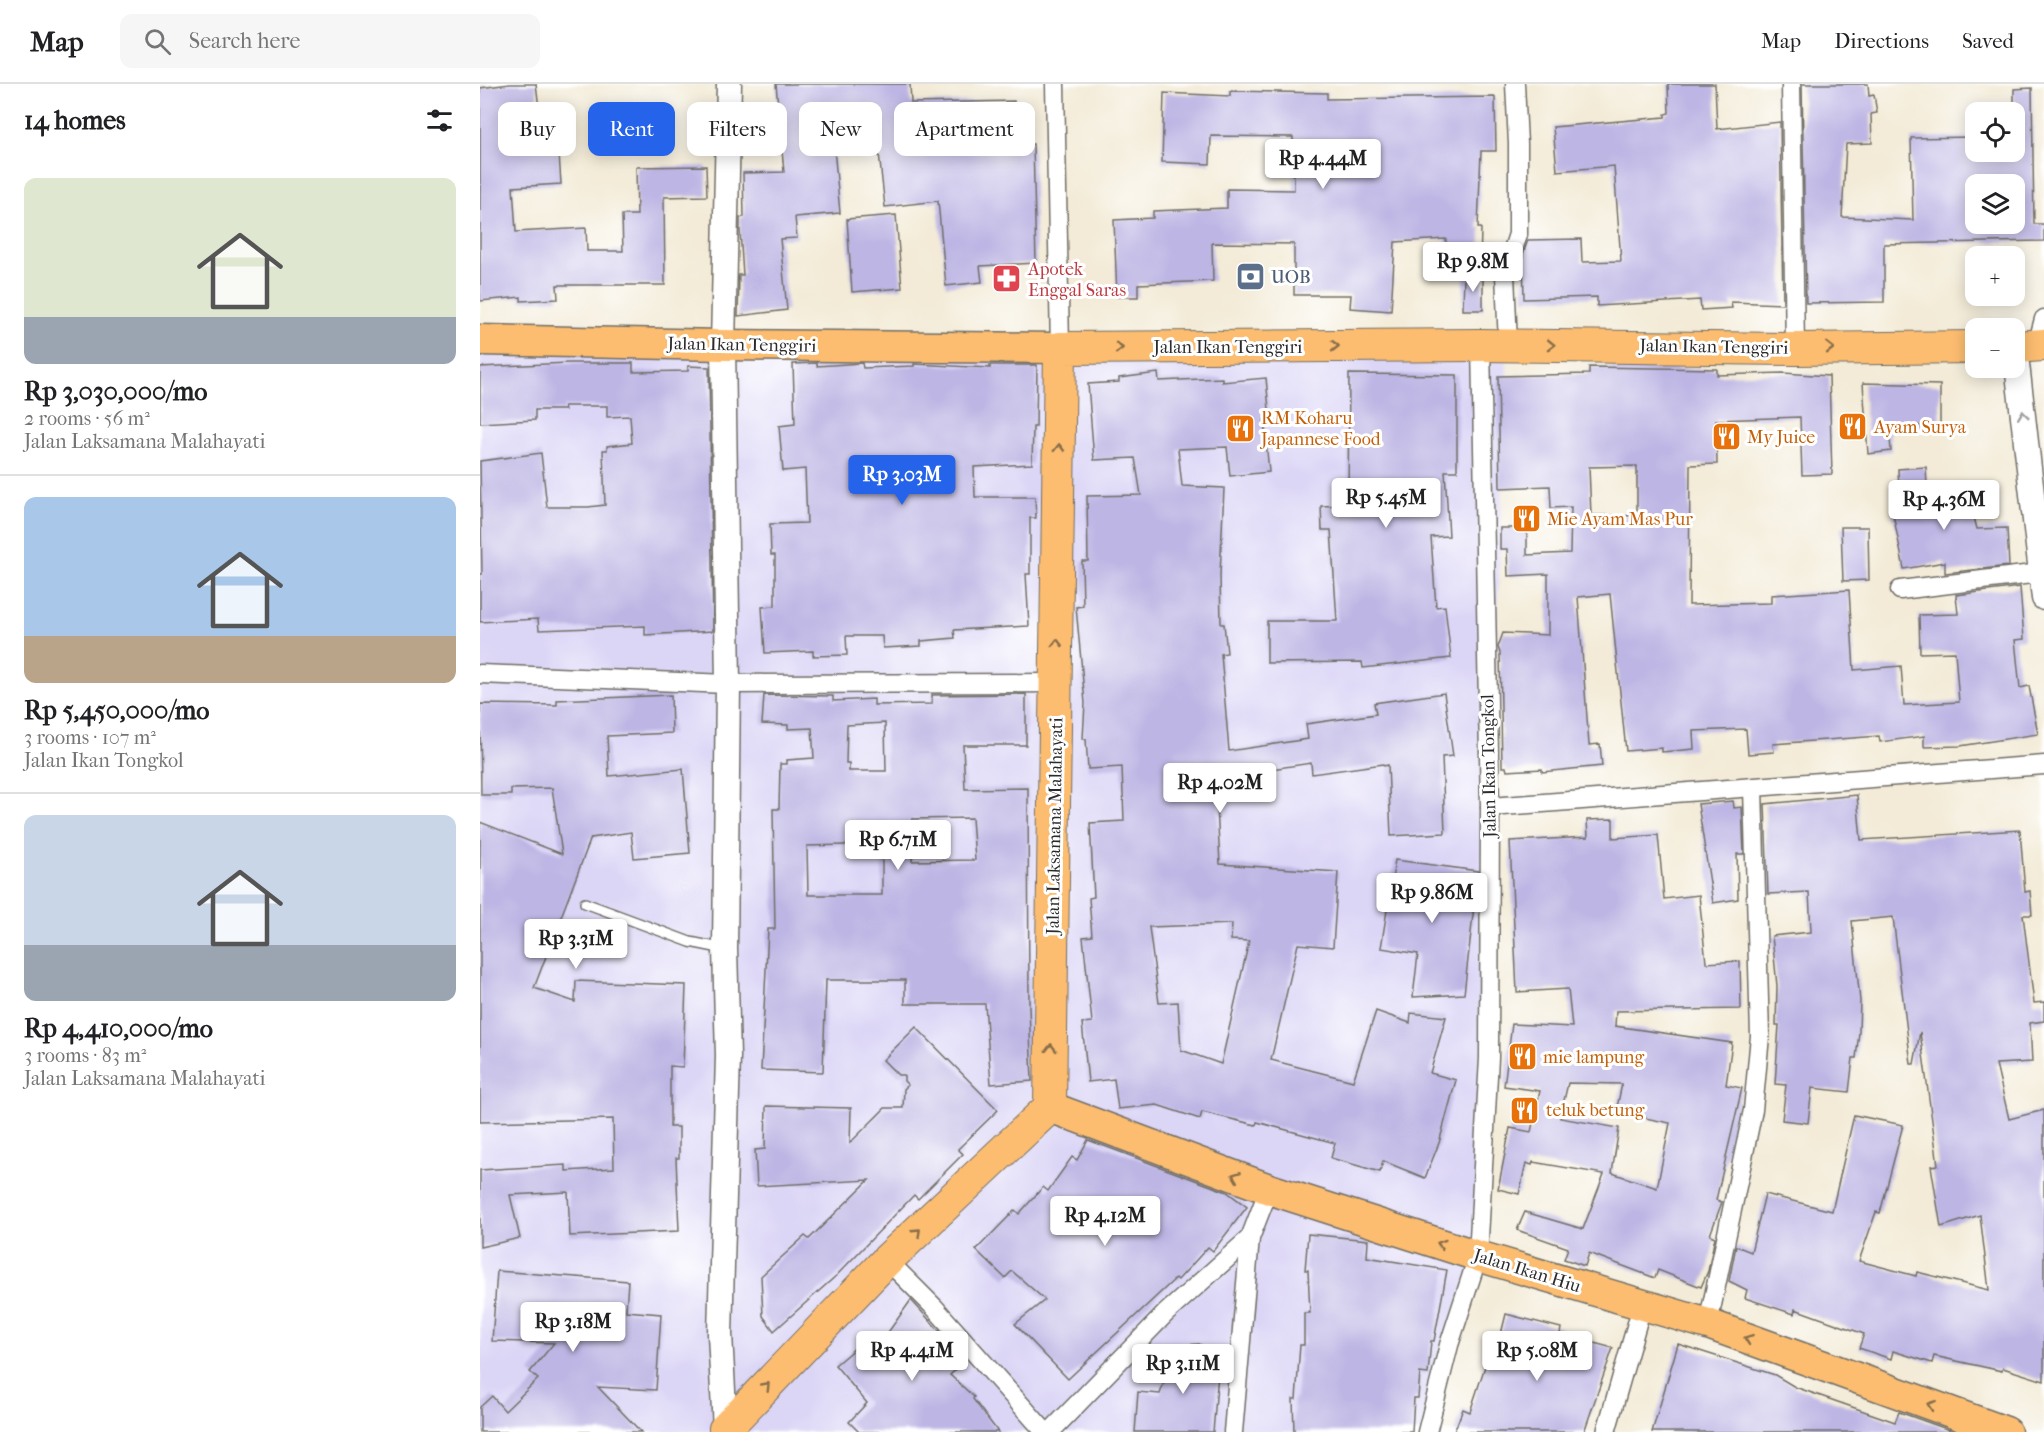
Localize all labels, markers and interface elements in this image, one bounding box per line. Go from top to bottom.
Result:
search box [120,14,540,68]
text: Map [30,25,84,58]
icon: search [141,25,174,58]
text: Search here [189,28,300,54]
text: Map [1761,29,1801,53]
text: Directions [1834,29,1929,53]
text: Saved [1962,29,2014,53]
chip: Buy [498,102,576,156]
chip: Rent [588,102,675,156]
chip: Filters [687,102,787,156]
chip: New [799,102,882,156]
chip: Apartment [894,102,1035,156]
map controls [1965,102,2025,378]
button: locate [1965,102,2025,162]
icon: filters [423,104,456,137]
text: 14 homes [24,105,126,136]
pin: Rp 4.44M [1261,139,1385,190]
text: Rp 4.44M [1279,147,1367,170]
button: layers [1965,174,2025,234]
icon: home [186,217,294,325]
pin: Rp 9.8M [1418,242,1528,293]
button: + [1965,246,2025,306]
text: Rp 9.8M [1437,250,1509,273]
place label: Apotek Enggal Saras [1027,259,1126,301]
bank icon: UOB [1234,261,1266,293]
pharmacy icon: Apotek Enggal Saras [991,263,1023,295]
place label: UOB [1271,267,1311,288]
button: − [1965,318,2025,378]
street label: Jalan Ikan Tenggiri [665,333,817,357]
street label: Jalan Ikan Tenggiri [1637,335,1789,359]
street label: Jalan Ikan Tenggiri [1152,337,1303,358]
one-way arrow [1546,339,1555,352]
one-way arrow [1330,340,1339,352]
one-way arrow [1114,342,1123,354]
one-way arrow [1825,342,1834,354]
text: Rp 3,030,000/mo [24,376,207,407]
text: 2 rooms · 56 m² [24,407,150,430]
place label: RM Koharu Japannese Food [1259,408,1381,450]
restaurant icon: Ayam Surya [1837,411,1869,443]
one-way arrow [2017,411,2030,420]
restaurant icon: RM Koharu Japannese Food [1224,412,1256,444]
place label: Ayam Surya [1873,417,1967,438]
restaurant icon: My Juice [1710,421,1742,453]
place label: My Juice [1747,427,1815,448]
text: Jalan Laksamana Malahayati [24,430,265,453]
one-way arrow [1053,444,1065,453]
pin: Rp 3.03M [840,455,964,506]
text: Rp 3.03M [862,463,942,486]
pin: Rp 5.45M [1324,478,1448,529]
pin: Rp 4.36M [1882,480,2006,531]
text: Rp 5.45M [1346,486,1426,509]
text: Rp 4.36M [1902,488,1986,511]
restaurant icon: Mie Ayam Mas Pur [1510,503,1542,535]
place label: Mie Ayam Mas Pur [1547,509,1693,530]
icon: home [186,536,294,644]
one-way arrow [1051,639,1063,648]
street label: Jalan Ikan Tongkol [1477,694,1501,840]
text: Rp 5,450,000/mo [24,695,209,726]
street label: Jalan Laksamana Malahayati [1043,716,1067,937]
text: 3 rooms · 107 m² [24,726,156,749]
text: Jalan Ikan Tongkol [24,749,184,772]
pin: Rp 4.02M [1158,763,1282,814]
text: Rp 4.02M [1177,771,1263,794]
pin: Rp 6.71M [836,820,960,871]
text: Rp 6.71M [859,828,937,851]
icon: home [186,854,294,962]
pin: Rp 9.86M [1370,873,1494,924]
text: Rp 9.86M [1390,881,1474,904]
pin: Rp 3.31M [514,919,638,970]
text: Rp 3.31M [538,927,614,950]
text: Rp 4,410,000/mo [24,1013,213,1044]
restaurant icon: mie lampung [1506,1041,1538,1073]
text: 3 rooms · 83 m² [24,1044,147,1067]
one-way arrow [1045,1044,1057,1053]
place label: mie lampung [1543,1047,1644,1068]
text: Jalan Laksamana Malahayati [24,1067,265,1090]
restaurant icon: teluk betung [1509,1094,1541,1126]
place label: teluk betung [1546,1100,1645,1121]
one-way arrow [1231,1171,1242,1184]
pin: Rp 4.12M [1043,1196,1167,1247]
text: Rp 4.12M [1064,1204,1146,1227]
one-way arrow [910,1228,920,1239]
one-way arrow [1436,1239,1447,1251]
street label: Jalan Ikan Hiu [1469,1244,1583,1297]
pin: Rp 3.18M [511,1302,635,1353]
text: Rp 3.18M [534,1310,612,1333]
pin: Rp 4.41M [850,1331,974,1382]
pin: Rp 5.08M [1475,1331,1599,1382]
one-way arrow [1743,1333,1754,1346]
text: Rp 4.41M [870,1339,954,1362]
text: Rp 5.08M [1496,1339,1578,1362]
pin: Rp 3.11M [1121,1344,1245,1395]
text: Rp 3.11M [1146,1352,1220,1375]
one-way arrow [758,1382,769,1393]
one-way arrow [1926,1400,1937,1413]

